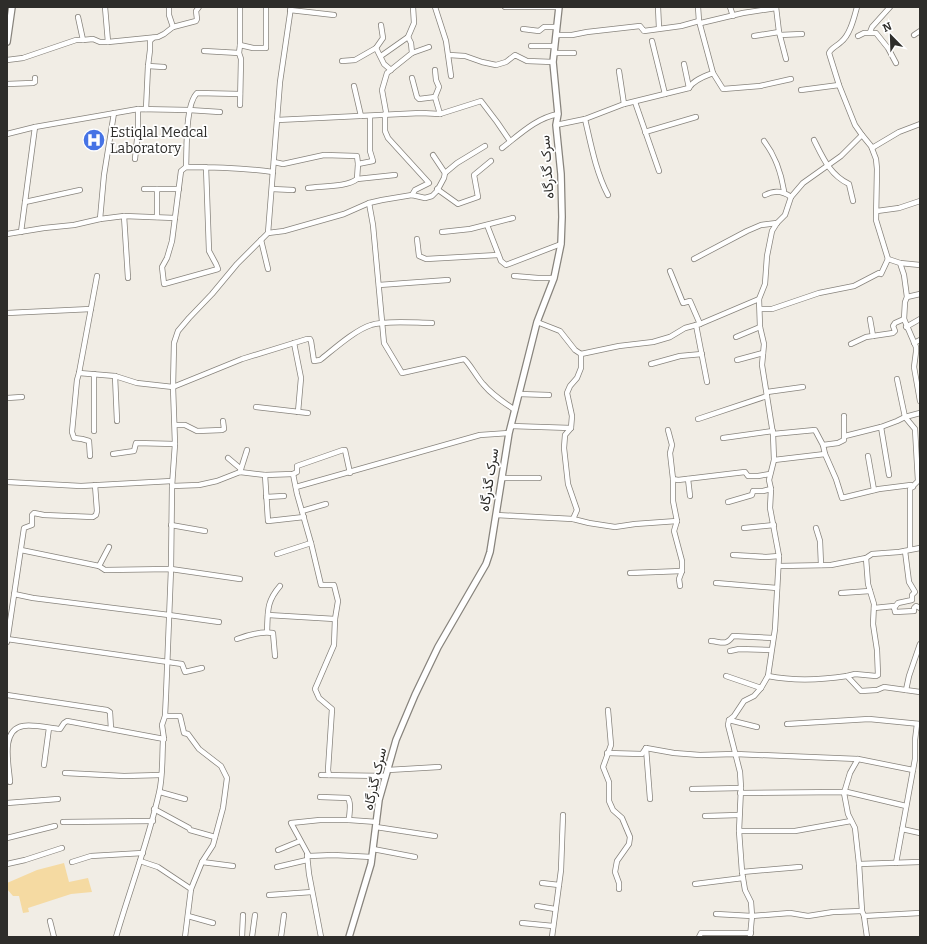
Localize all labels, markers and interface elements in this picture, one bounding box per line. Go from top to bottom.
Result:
north arrow [871,16,911,56]
text: N [881,19,894,35]
place label: Estiqlal Medcal Laboratory [110,124,208,157]
hospital icon: Estiqlal Medcal Laboratory [81,127,107,153]
street label: سرک گذرگاه [536,135,558,199]
street label: سرک گذرگاه [476,447,502,513]
street label: سرک گذرگاه [360,746,390,812]

